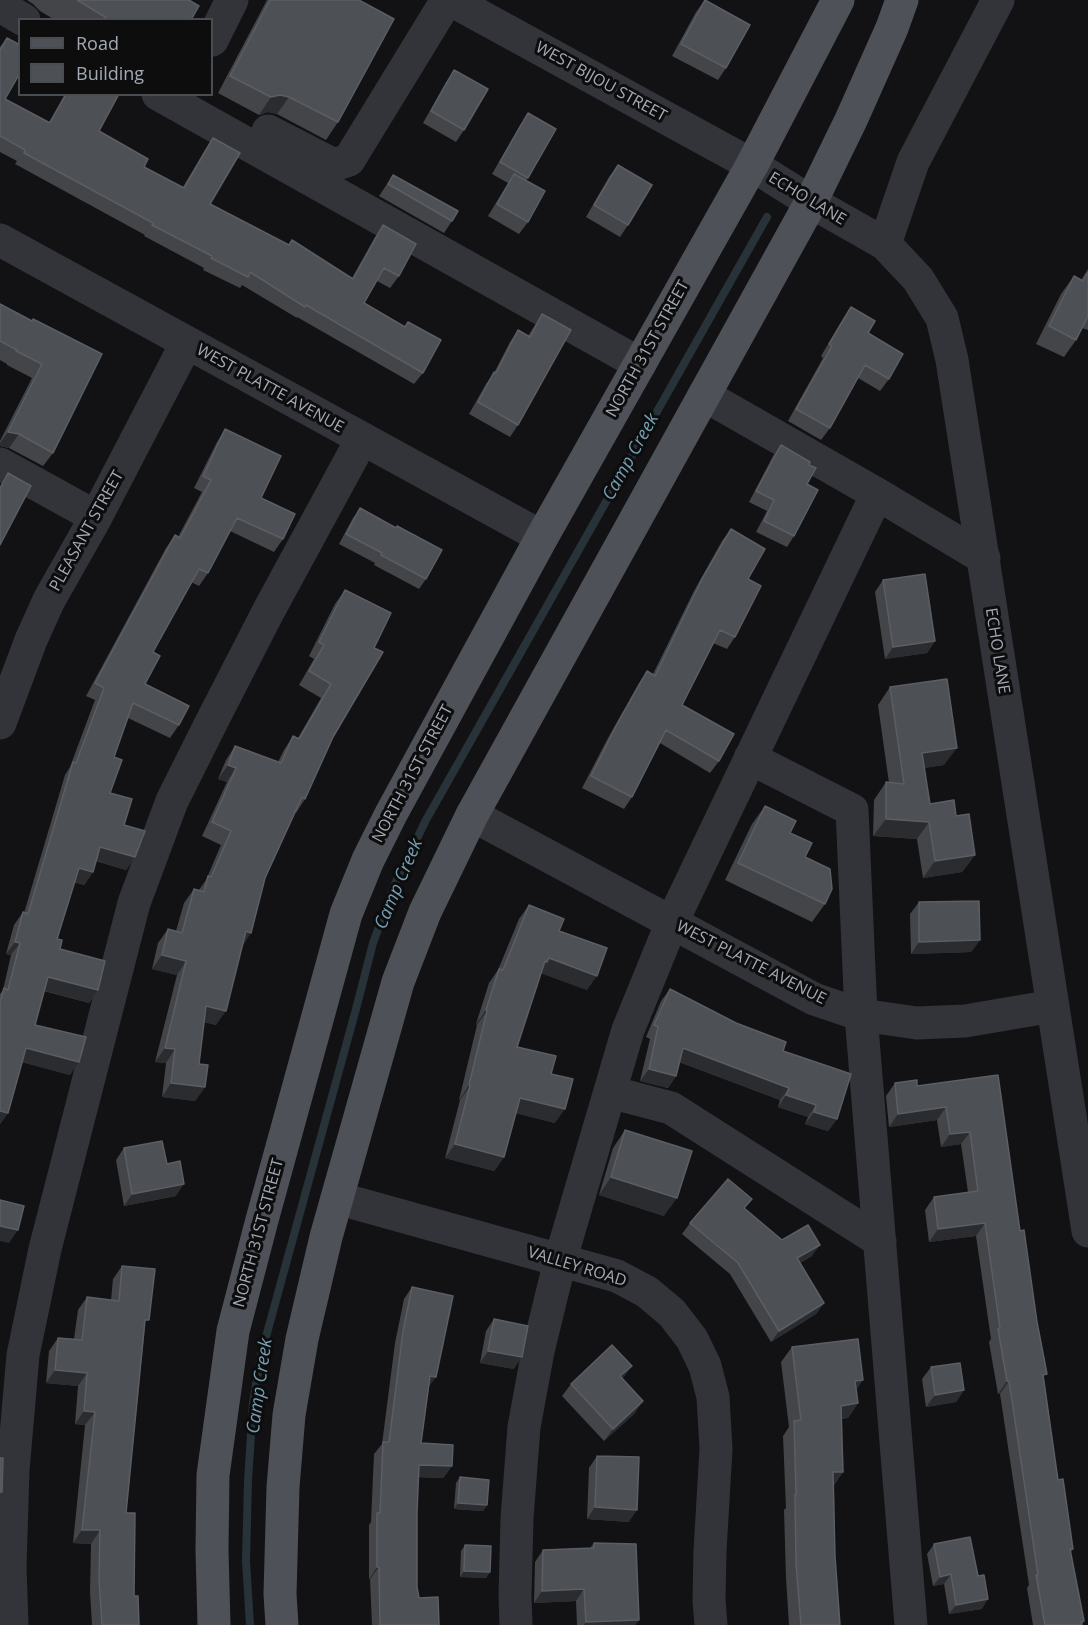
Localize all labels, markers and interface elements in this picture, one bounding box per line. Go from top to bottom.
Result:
legend [18,18,213,96]
text: Road [76,31,119,55]
street label: WEST BIJOU STREET [532,38,670,126]
text: Building [76,61,144,85]
street label: ECHO LANE [765,168,849,230]
street label: NORTH 31ST STREET [602,277,694,421]
street label: WEST PLATTE AVENUE [193,341,347,437]
water label: Camp Creek [598,410,664,504]
street label: PLEASANT STREET [46,467,128,595]
street label: ECHO LANE [981,607,1013,695]
street label: NORTH 31ST STREET [369,702,457,846]
water label: Camp Creek [370,836,428,932]
street label: WEST PLATTE AVENUE [673,917,829,1009]
street label: NORTH 31ST STREET [230,1157,288,1309]
street label: VALLEY ROAD [525,1243,629,1291]
water label: Camp Creek [243,1337,277,1435]

